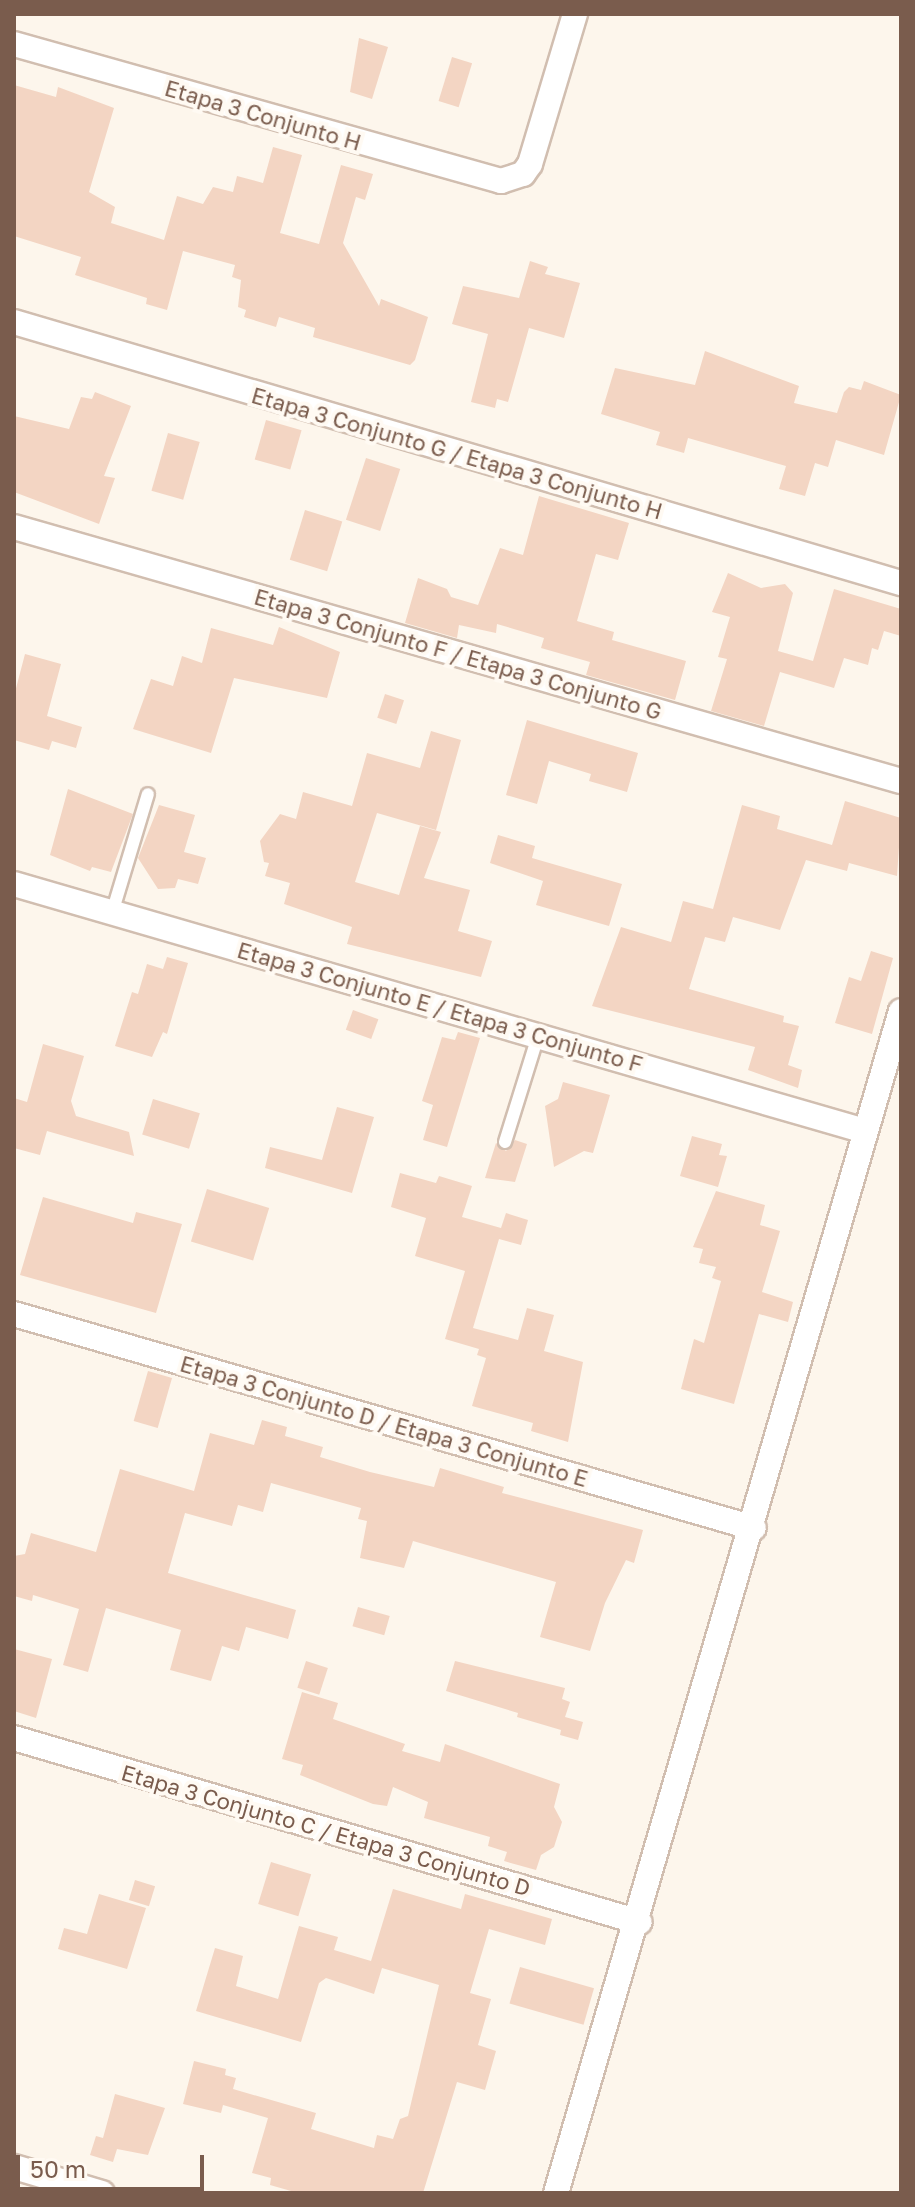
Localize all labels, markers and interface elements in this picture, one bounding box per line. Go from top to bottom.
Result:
street label: Etapa 3 Conjunto H [162,74,364,156]
street label: Etapa 3 Conjunto G / Etapa 3 Conjunto H [249,382,665,524]
street label: Etapa 3 Conjunto F / Etapa 3 Conjunto G [251,583,665,725]
street label: Etapa 3 Conjunto E / Etapa 3 Conjunto F [234,936,646,1078]
street label: Etapa 3 Conjunto D / Etapa 3 Conjunto E [177,1350,591,1492]
street label: Etapa 3 Conjunto C / Etapa 3 Conjunto D [118,1759,534,1901]
scale bar [20,2139,208,2189]
text: 50 m [30,2154,86,2183]

